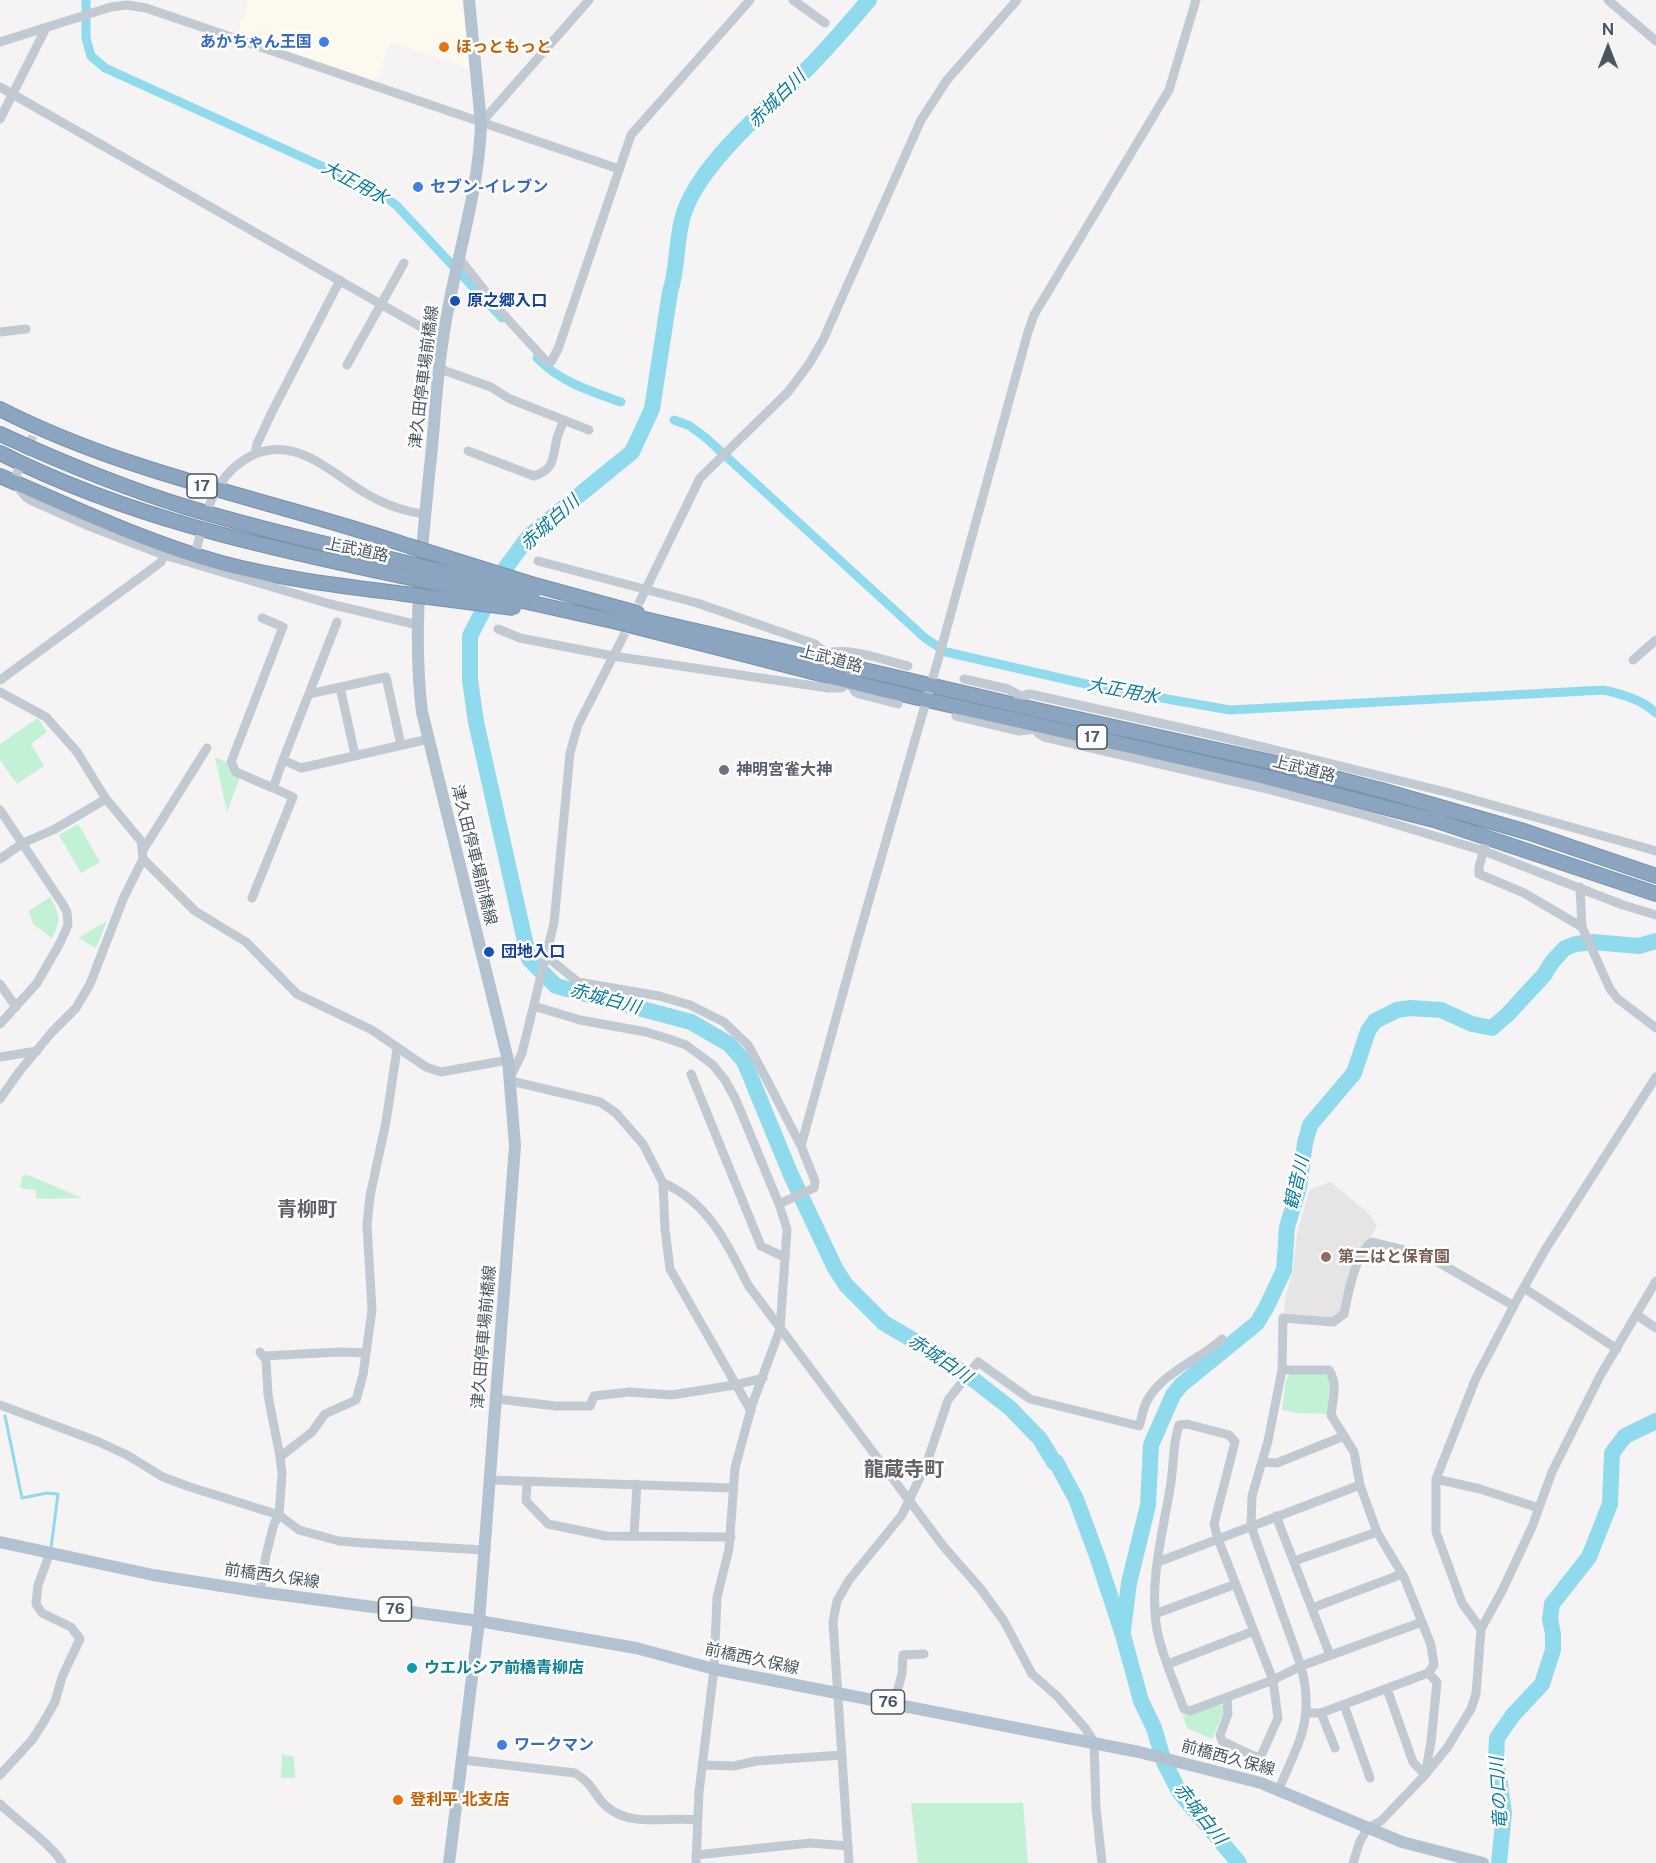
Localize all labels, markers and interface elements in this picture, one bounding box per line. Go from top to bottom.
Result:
north arrow [1578,18,1638,78]
text: N [1602,20,1614,39]
place label: あかちゃん王国 [200,32,312,52]
marker: あかちゃん王国 [317,35,331,49]
place label: ほっともっと [456,37,552,57]
marker: ほっともっと [437,40,451,54]
water label: 赤城白川 [744,66,810,132]
water label: 大正用水 [318,157,392,209]
place label: セブン-イレブン [430,177,548,197]
marker: セブン-イレブン [411,180,425,194]
place label: 原之郷入口 [467,291,547,311]
marker: 原之郷入口 [448,294,462,308]
street label: 津久田停車場前橋線 [406,304,442,450]
road number: 17 [187,474,217,498]
water label: 赤城白川 [516,491,584,555]
street label: 上武道路 [324,534,390,566]
street label: 上武道路 [798,641,864,677]
water label: 大正用水 [1086,674,1160,708]
road number: 17 [1077,725,1107,749]
street label: 上武道路 [1271,752,1337,786]
place label: 神明宮雀大神 [736,760,832,780]
marker: 神明宮雀大神 [717,763,731,777]
street label: 津久田停車場前橋線 [447,783,501,927]
place label: 団地入口 [501,942,565,962]
marker: 団地入口 [482,945,496,959]
water label: 赤城白川 [567,979,643,1019]
water label: 観音川 [1280,1154,1314,1212]
district label: 青柳町 [277,1198,337,1222]
place label: 第二はと保育園 [1338,1247,1450,1267]
marker: 第二はと保育園 [1319,1250,1333,1264]
street label: 津久田停車場前橋線 [468,1264,500,1410]
water label: 赤城白川 [904,1330,976,1388]
district label: 龍蔵寺町 [864,1458,944,1482]
street label: 前橋西久保線 [223,1560,321,1592]
road number: 76 [378,1597,412,1621]
street label: 前橋西久保線 [703,1640,801,1678]
place label: ウエルシア前橋青柳店 [424,1658,584,1678]
marker: ウエルシア前橋青柳店 [405,1661,419,1675]
road number: 76 [872,1690,904,1714]
place label: ワークマン [514,1735,594,1755]
street label: 前橋西久保線 [1179,1736,1277,1780]
marker: ワークマン [495,1738,509,1752]
water label: 竜の口川 [1486,1756,1512,1830]
water label: 赤城白川 [1169,1779,1231,1849]
place label: 登利平 北支店 [410,1790,510,1810]
marker: 登利平 北支店 [391,1793,405,1807]

